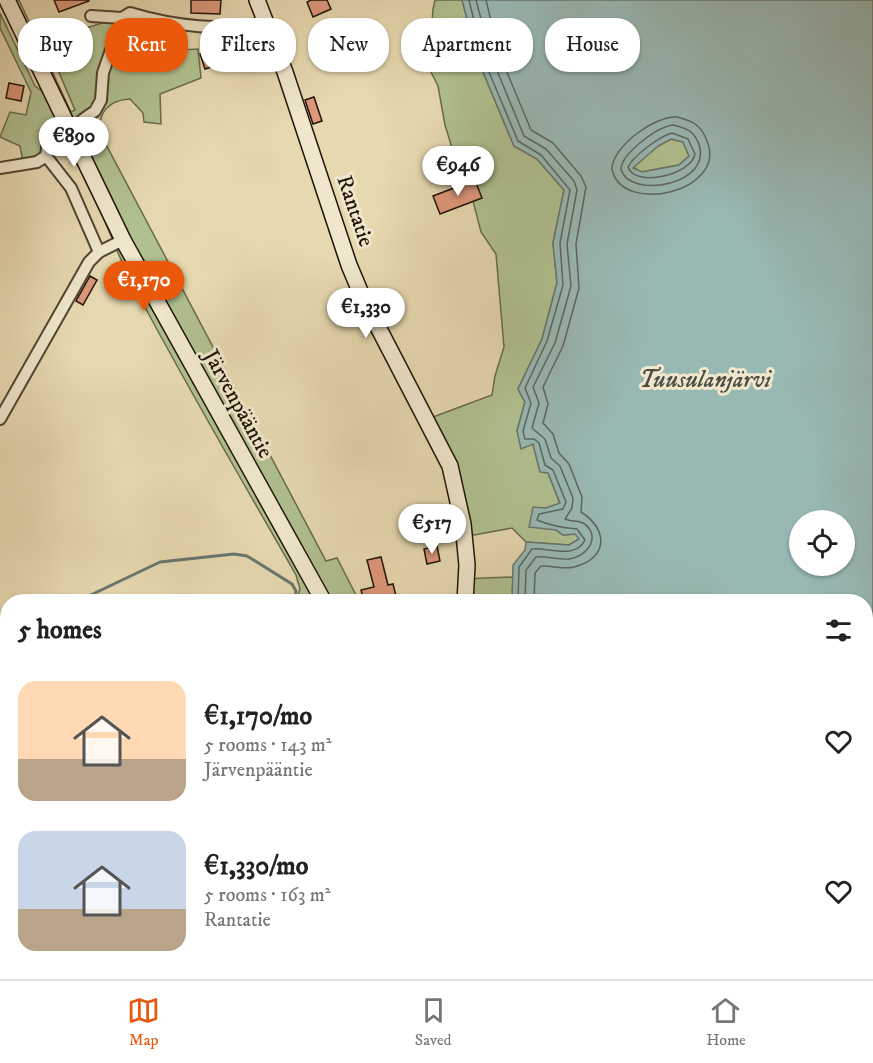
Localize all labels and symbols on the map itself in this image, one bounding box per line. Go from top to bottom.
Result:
pin: €890 [38,117,110,168]
pin: €946 [422,146,494,197]
street label: Rantatie [330,172,380,250]
pin: €1,170 [95,261,193,312]
pin: €1,330 [317,288,415,339]
street label: Järvenpääntie [196,343,279,463]
water label: Tuusulanjärvi [639,365,772,395]
pin: €517 [396,504,468,555]

